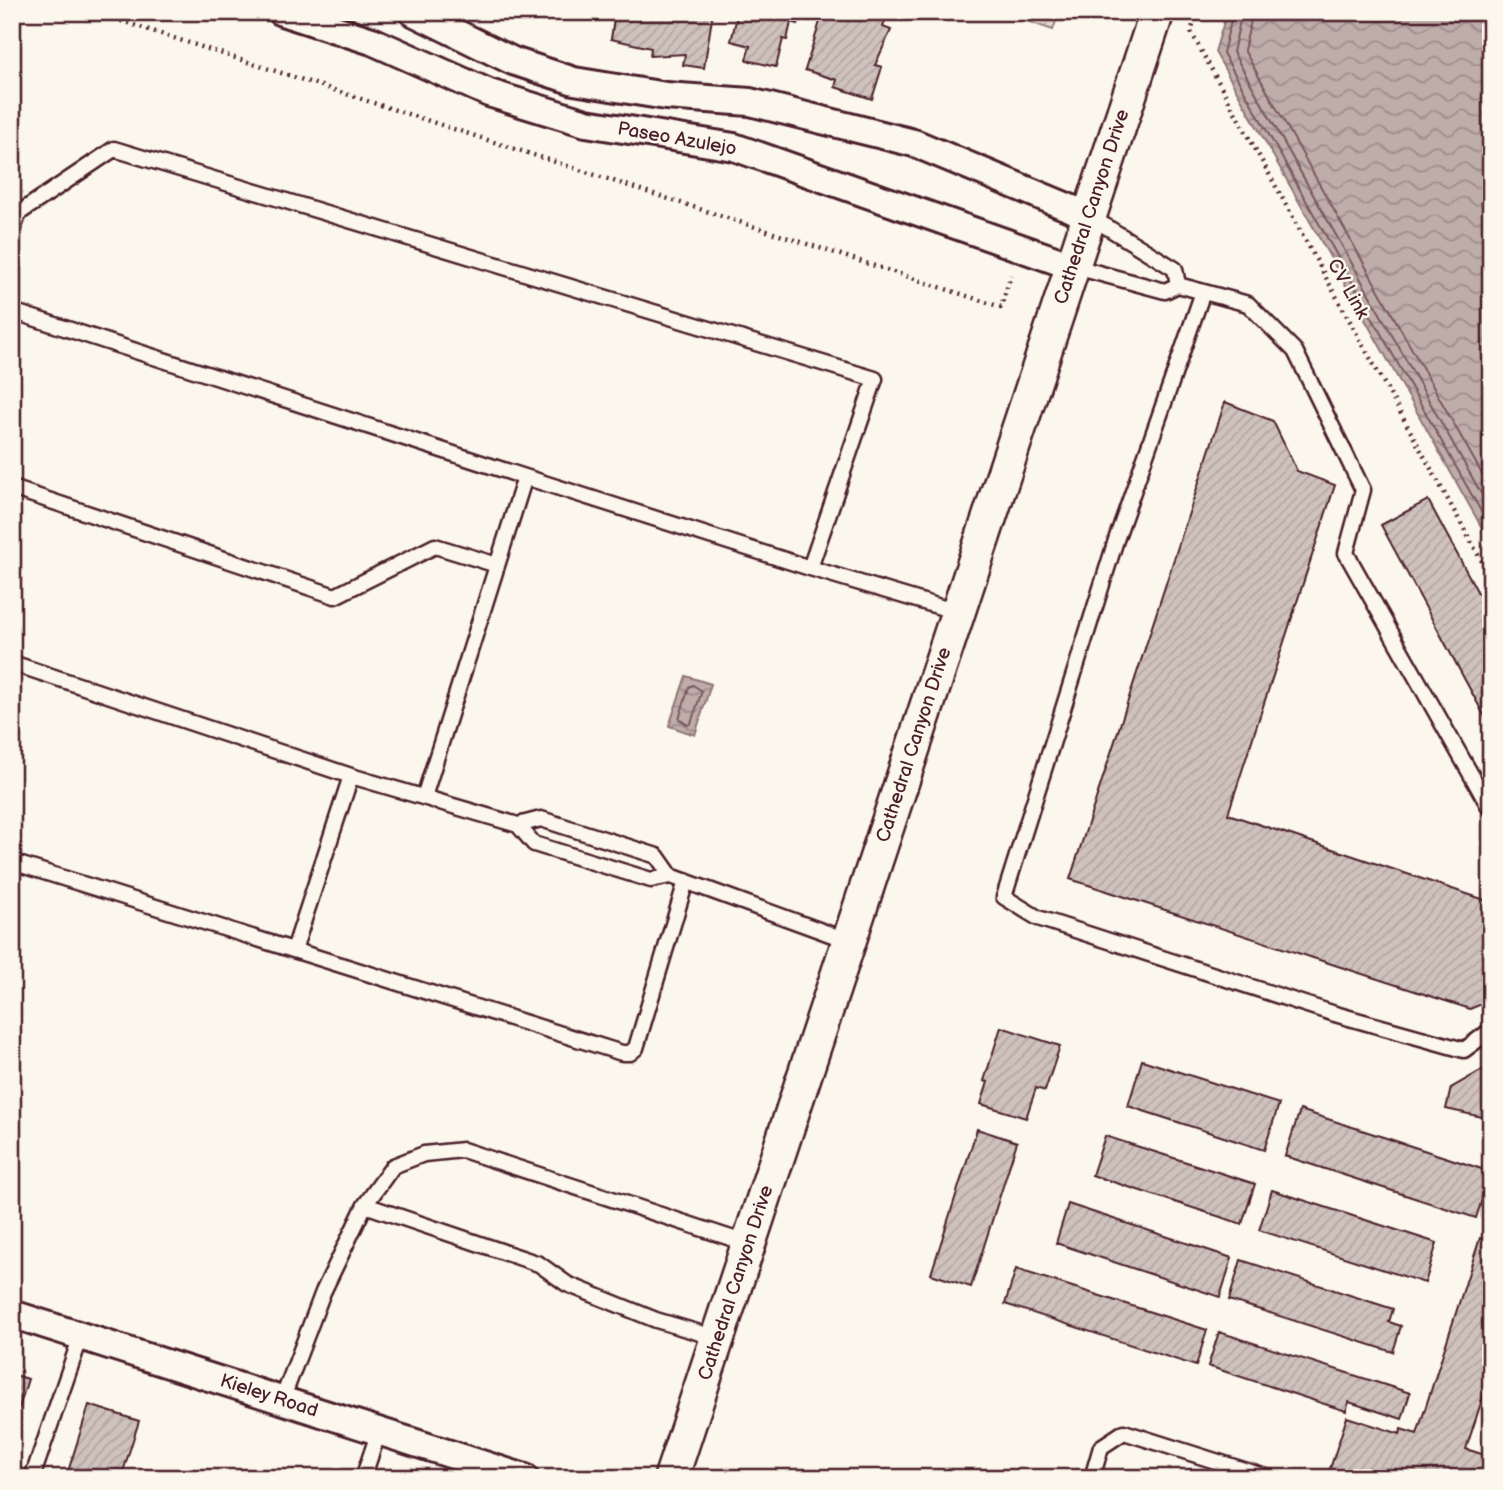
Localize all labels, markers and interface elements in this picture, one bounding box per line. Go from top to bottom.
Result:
street label: Cathedral Canyon Drive [1050,107,1134,307]
street label: Paseo Azulejo [616,117,738,161]
street label: CV Link [1322,255,1374,324]
street label: Cathedral Canyon Drive [872,645,956,845]
street label: Cathedral Canyon Drive [694,1183,778,1383]
street label: Kieley Road [217,1369,321,1423]

